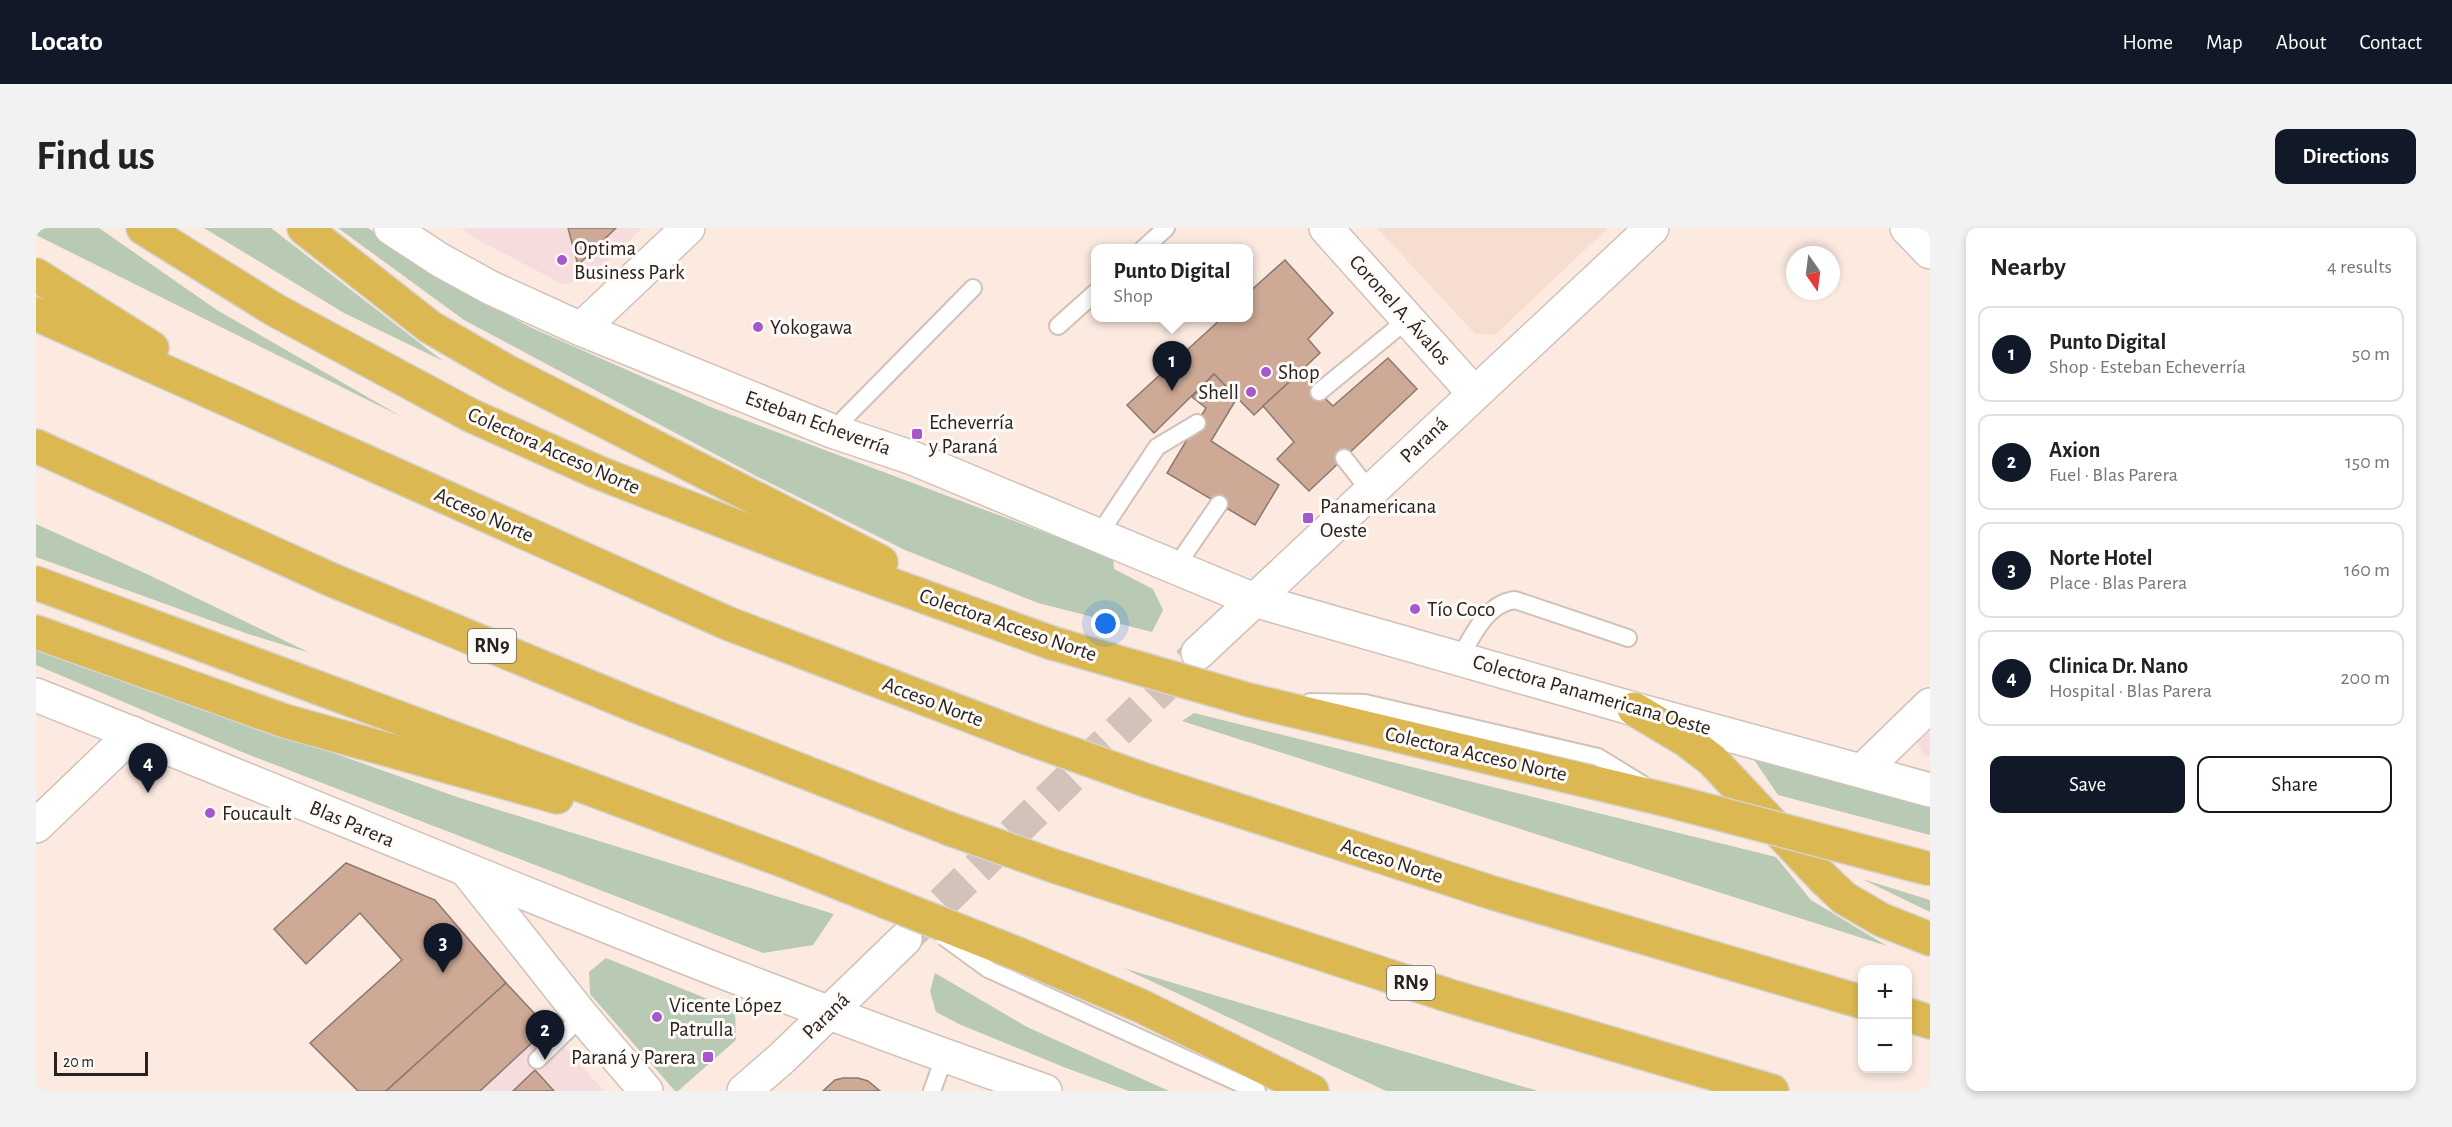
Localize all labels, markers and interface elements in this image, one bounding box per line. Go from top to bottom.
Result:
text: Locato [30,28,103,56]
text: Home [2122,32,2173,53]
text: Map [2206,32,2243,53]
text: About [2276,32,2326,53]
text: Contact [2359,32,2422,53]
button: Directions [2275,129,2416,184]
text: Find us [36,135,155,177]
place label: Optima Business Park [574,238,685,283]
popup [1091,244,1253,322]
north arrow [1786,246,1840,300]
street label: Coronel A. Ávalos [1345,249,1456,369]
marker: Optima Business Park [555,253,569,267]
text: Nearby [1990,254,2066,280]
text: 4 results [2327,257,2392,277]
text: Punto Digital [1113,260,1231,282]
text: Shop [1113,286,1153,306]
place label: Yokogawa [770,317,853,338]
marker: Yokogawa [751,320,765,334]
text: Punto Digital [2049,331,2166,353]
pin: 1 [1152,342,1192,391]
text: 1 [2008,344,2015,364]
text: 50 m [2352,344,2390,364]
text: Shop · Esteban Echeverría [2049,357,2246,377]
place label: Shop [1278,362,1320,383]
marker: Shop [1259,365,1273,379]
place label: Shell [1198,382,1239,403]
marker: Shell [1244,385,1258,399]
street label: Esteban Echeverría [742,387,894,459]
street label: Colectora Acceso Norte [465,404,643,498]
place label: Echeverría y Paraná [928,412,1014,457]
street label: Paraná [1396,413,1452,467]
marker: Echeverría y Paraná [910,427,924,441]
text: Axion [2049,439,2100,461]
text: 2 [2007,452,2016,472]
text: 150 m [2345,452,2390,472]
text: Fuel · Blas Parera [2049,465,2178,485]
street label: Acceso Norte [431,484,537,546]
place label: Panamericana Oeste [1320,496,1437,541]
marker: Panamericana Oeste [1301,511,1315,525]
text: Norte Hotel [2049,547,2152,569]
text: 3 [2007,560,2016,580]
text: 160 m [2344,560,2390,580]
text: Place · Blas Parera [2049,573,2187,593]
street label: Colectora Acceso Norte [917,585,1099,665]
place label: Tío Coco [1427,599,1495,620]
marker: Tío Coco [1408,602,1422,616]
your location [1091,609,1120,638]
road number: RN9 [468,629,516,663]
street label: Colectora Panamericana Oeste [1470,651,1714,739]
text: Clinica Dr. Nano [2049,655,2188,677]
text: 4 [2006,668,2017,688]
text: 200 m [2340,668,2390,688]
street label: Acceso Norte [880,673,986,731]
text: Hospital · Blas Parera [2049,681,2212,701]
street label: Colectora Acceso Norte [1383,723,1569,785]
pin: 4 [128,744,168,793]
button: Save [1990,756,2185,813]
button: Share [2197,756,2392,813]
street label: Blas Parera [306,797,398,851]
place label: Foucault [222,803,292,824]
marker: Foucault [203,806,217,820]
street label: Acceso Norte [1338,835,1446,887]
pin: 3 [424,924,462,973]
map controls [1858,965,1912,1073]
button: + [1858,965,1912,1019]
road number: RN9 [1387,966,1435,1000]
street label: Paraná [798,989,854,1043]
place label: Vicente López Patrulla [669,995,782,1040]
pin: 2 [526,1010,564,1060]
marker: Vicente López Patrulla [650,1010,664,1024]
button: − [1858,1019,1912,1073]
place label: Paraná y Parera [571,1047,696,1068]
scale bar [54,1049,148,1076]
marker: Paraná y Parera [701,1050,715,1064]
text: 20 m [63,1054,94,1070]

